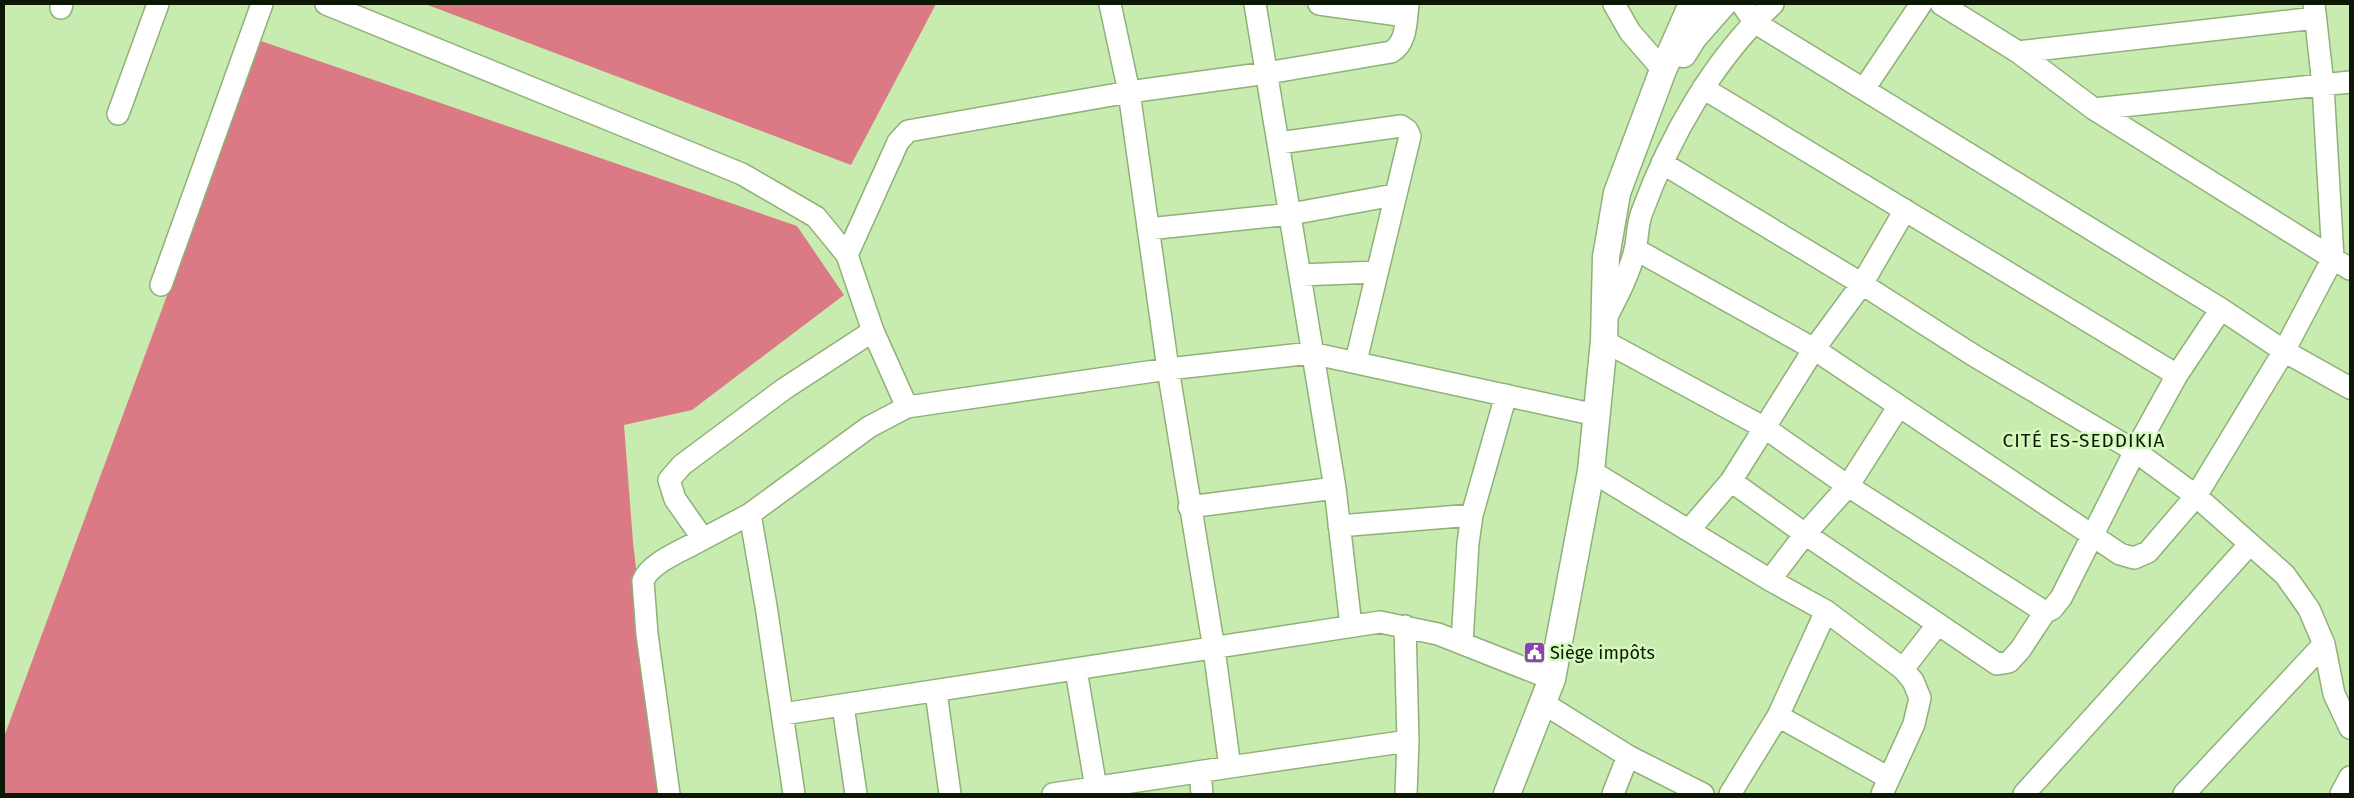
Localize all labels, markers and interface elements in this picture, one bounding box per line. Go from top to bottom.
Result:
district label: CITÉ ES-SEDDIKIA [2003,429,2165,452]
public building icon: Siège impôts [1522,641,1546,665]
place label: Siège impôts [1550,642,1655,664]

